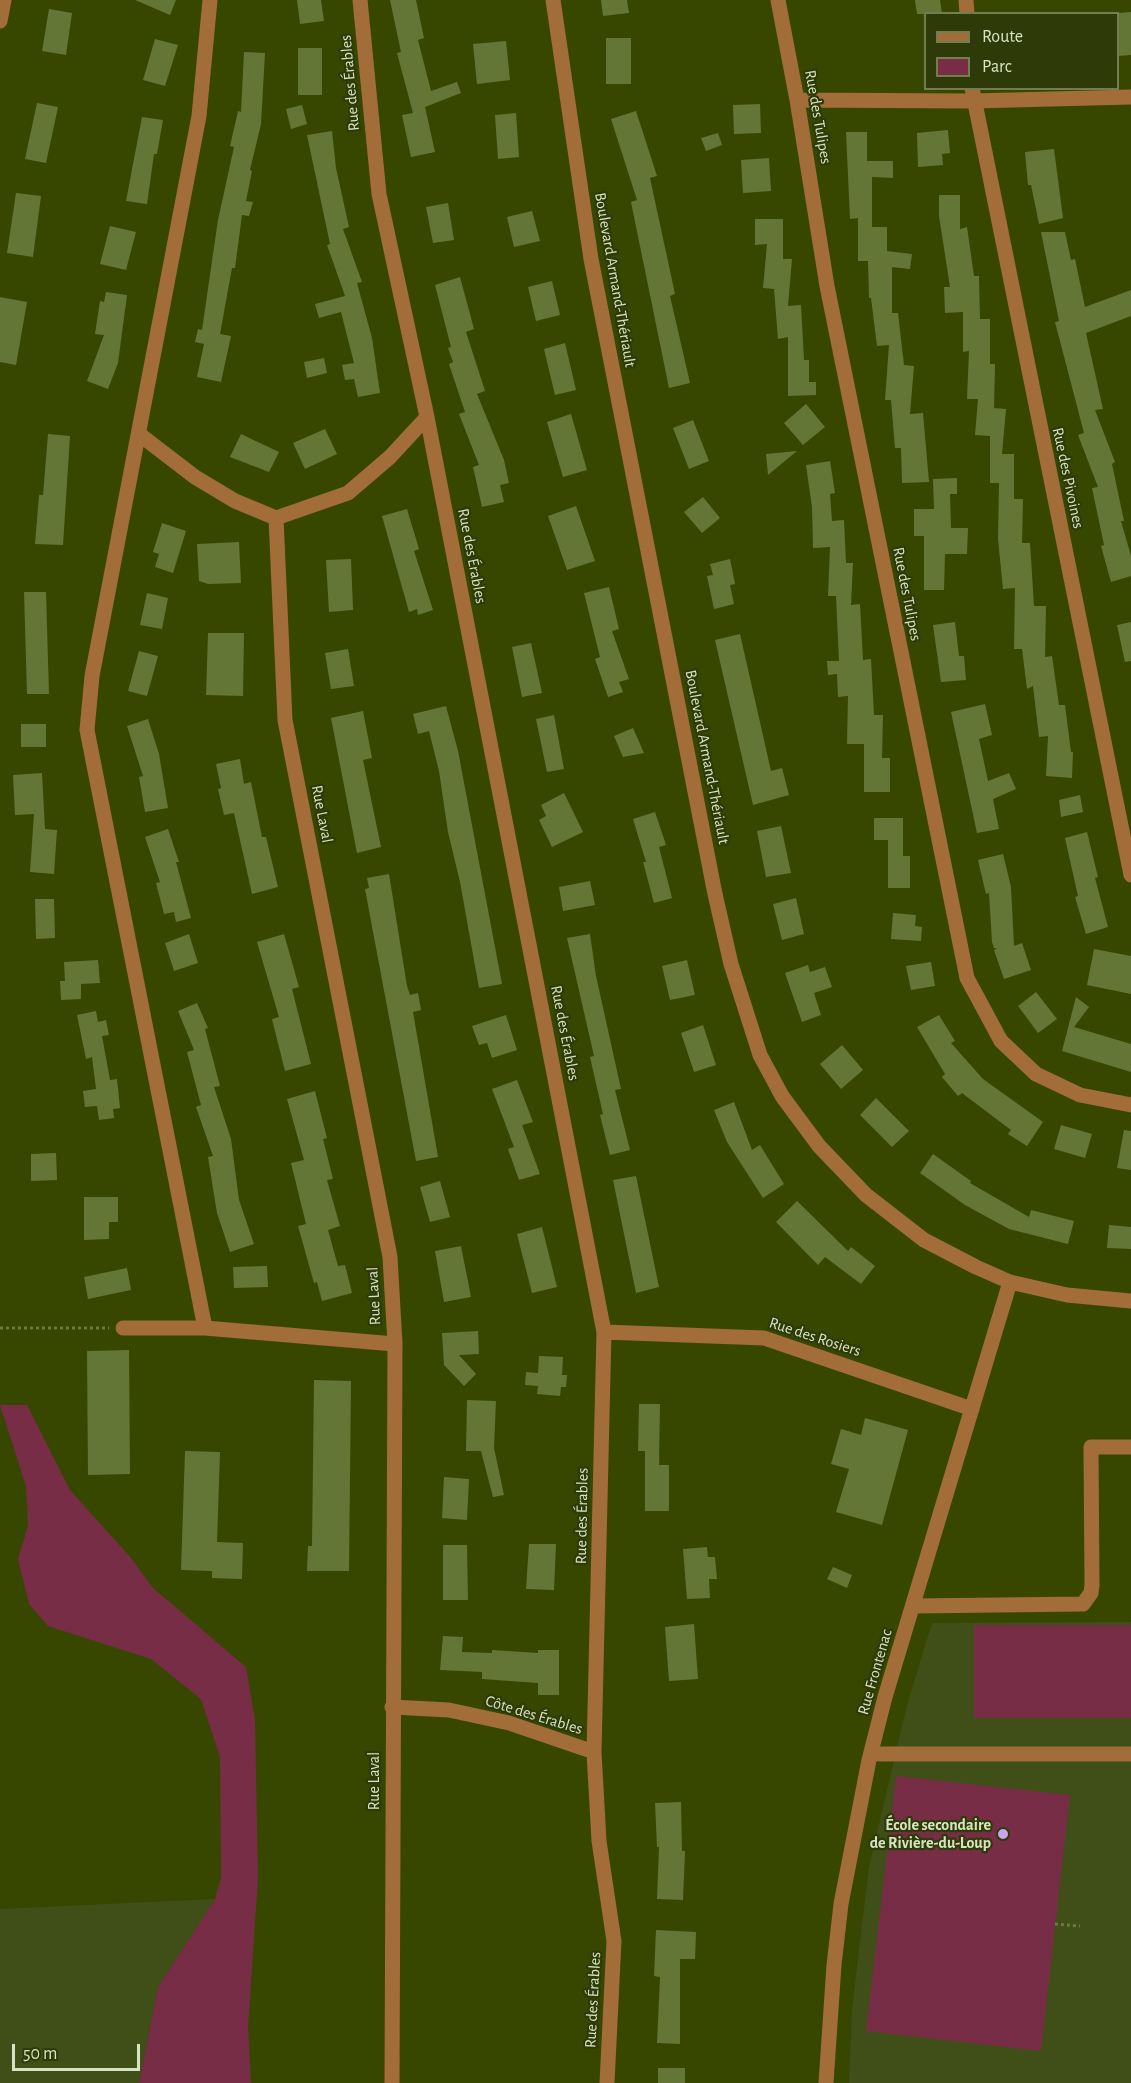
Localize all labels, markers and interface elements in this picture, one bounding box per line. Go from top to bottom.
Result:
legend [924,12,1119,90]
text: Route [982,28,1023,46]
street label: Rue des Érables [336,34,364,132]
text: Parc [982,58,1012,76]
street label: Rue des Tulipes [800,69,836,165]
street label: Boulevard Armand-Thériault [590,191,640,369]
street label: Rue des Pivoines [1048,426,1088,530]
street label: Rue des Érables [453,507,491,605]
street label: Rue des Tulipes [889,546,925,642]
street label: Boulevard Armand-Thériault [681,668,733,846]
street label: Rue Laval [307,783,337,845]
street label: Rue des Érables [546,984,584,1082]
street label: Rue Laval [363,1266,385,1326]
street label: Rue des Rosiers [767,1313,863,1361]
street label: Rue des Érables [572,1468,592,1564]
street label: Rue Frontenac [854,1627,896,1717]
street label: Côte des Érables [483,1691,585,1739]
street label: Rue Laval [364,1752,384,1810]
place label: École secondaire de Rivière-du-Loup [870,1815,991,1853]
marker: École secondaire de Rivière-du-Loup [996,1827,1010,1841]
street label: Rue des Érables [581,1951,605,2049]
scale bar [15,2032,142,2070]
text: 50 m [23,2045,57,2063]

